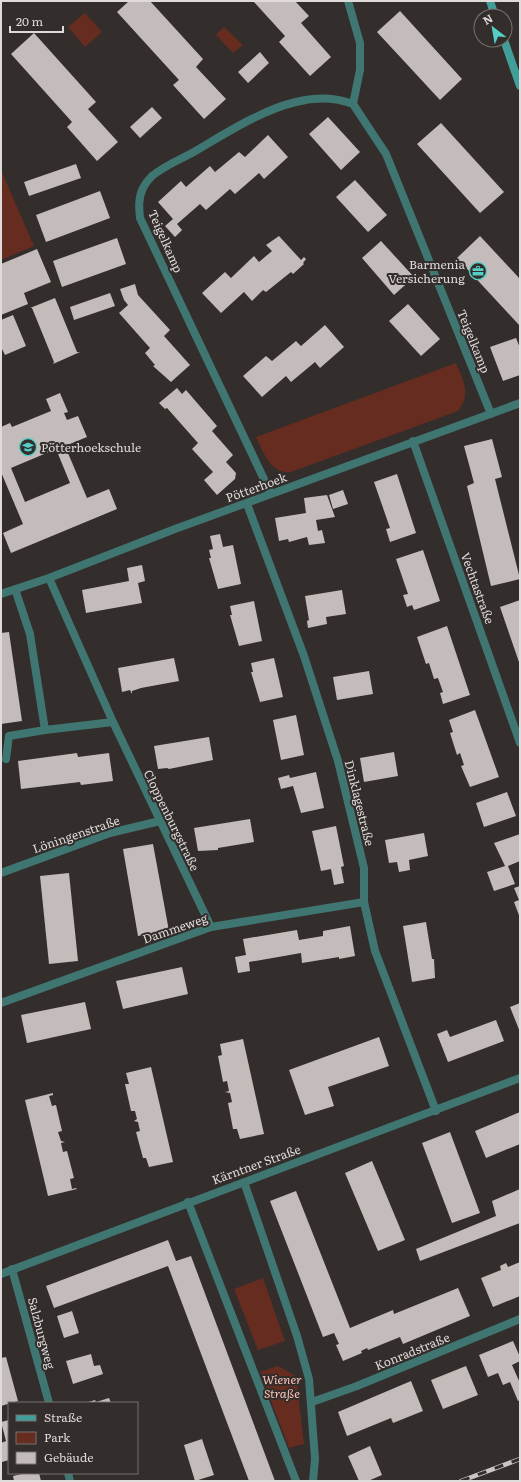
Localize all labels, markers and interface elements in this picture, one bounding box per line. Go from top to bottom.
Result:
scale bar [10,8,63,34]
north arrow [473,8,513,48]
text: N [479,9,495,28]
text: 20 m [16,12,43,30]
street label: Teigelkamp [144,207,188,275]
place label: Barmenia Versicherung [388,255,466,287]
office icon: Barmenia Versicherung [468,261,488,281]
street label: Teigelkamp [453,306,495,376]
school or university icon: Pötterhoekschule [18,437,38,457]
place label: Pötterhoekschule [41,438,141,456]
street label: Pötterhoek [223,467,290,506]
street label: Vechtastraße [457,550,499,626]
street label: Dinklagestraße [341,758,379,848]
street label: Cloppenburgstraße [140,766,204,874]
street label: Löningenstraße [30,811,122,857]
street label: Dammeweg [140,908,210,948]
street label: Kärntner Straße [209,1140,303,1188]
street label: Salzburgweg [24,1295,60,1371]
street label: Konradstraße [372,1328,452,1374]
park label: Wiener Straße [262,1370,302,1402]
legend [8,1402,138,1474]
text: Straße [44,1408,82,1426]
text: Park [44,1428,71,1446]
text: Gebäude [44,1448,93,1466]

